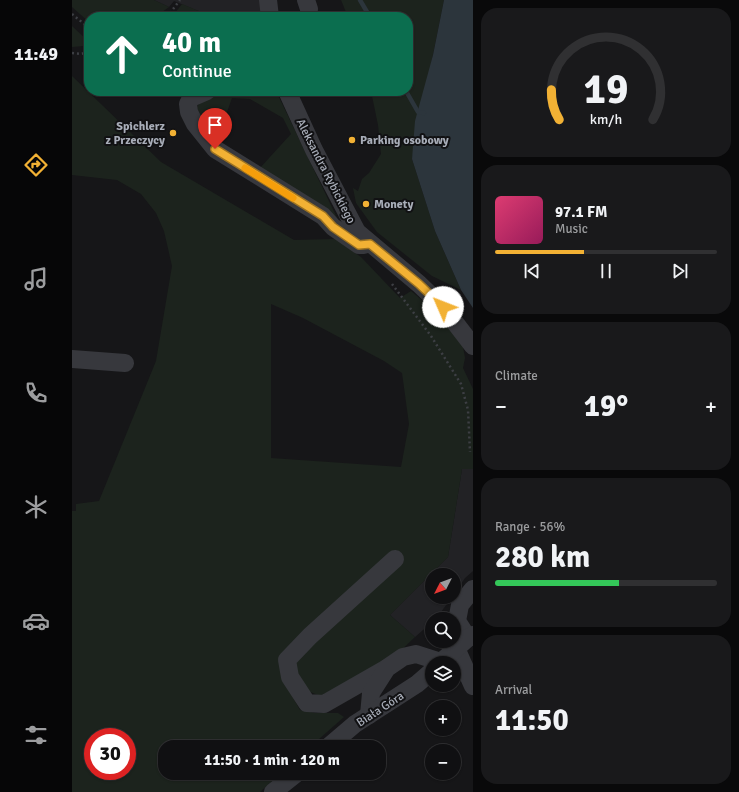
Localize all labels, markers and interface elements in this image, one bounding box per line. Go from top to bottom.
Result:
text: 40 m [162,26,221,60]
icon: ahead [96,28,148,80]
text: 11:49 [14,43,58,65]
text: Continue [162,60,232,82]
text: 19 [584,64,628,115]
pin [198,108,232,149]
text: km/h [590,111,622,128]
icon: arrive [204,114,226,136]
street label: Aleksandra Rybickiego [293,116,359,226]
place label: Spichlerz z Przeczycy [105,119,166,148]
marker: Spichlerz z Przeczycy [168,128,178,138]
place label: Parking osobowy [360,133,449,148]
marker: Parking osobowy [347,135,357,145]
icon: directions [22,151,50,179]
place label: Monety [374,197,413,212]
marker: Monety [361,199,371,209]
text: 97.1 FM [555,203,607,221]
text: Music [555,221,588,237]
icon: previous [521,260,543,282]
icon: pause [595,260,617,282]
icon: next [669,260,691,282]
icon: music [22,265,50,293]
position arrow [422,286,464,328]
text: Climate [495,368,538,384]
icon: phone [22,379,50,407]
text: 19° [584,388,628,425]
text: − [495,393,507,420]
text: + [705,393,717,420]
icon: climate [22,493,50,521]
text: Range · 56% [495,519,565,535]
text: 280 km [495,539,590,576]
north arrow [425,568,461,604]
map controls [425,568,461,780]
icon: car [22,607,50,635]
button: search [425,612,461,648]
button: layers [425,656,461,692]
text: Arrival [495,682,532,698]
street label: Biała Góra [354,689,407,730]
button: + [425,700,461,736]
text: 11:50 [495,702,569,739]
icon: filters [22,721,50,749]
speed limit sign: 30 [84,728,136,780]
button: − [425,744,461,780]
text: 11:50 · 1 min · 120 m [204,751,340,769]

